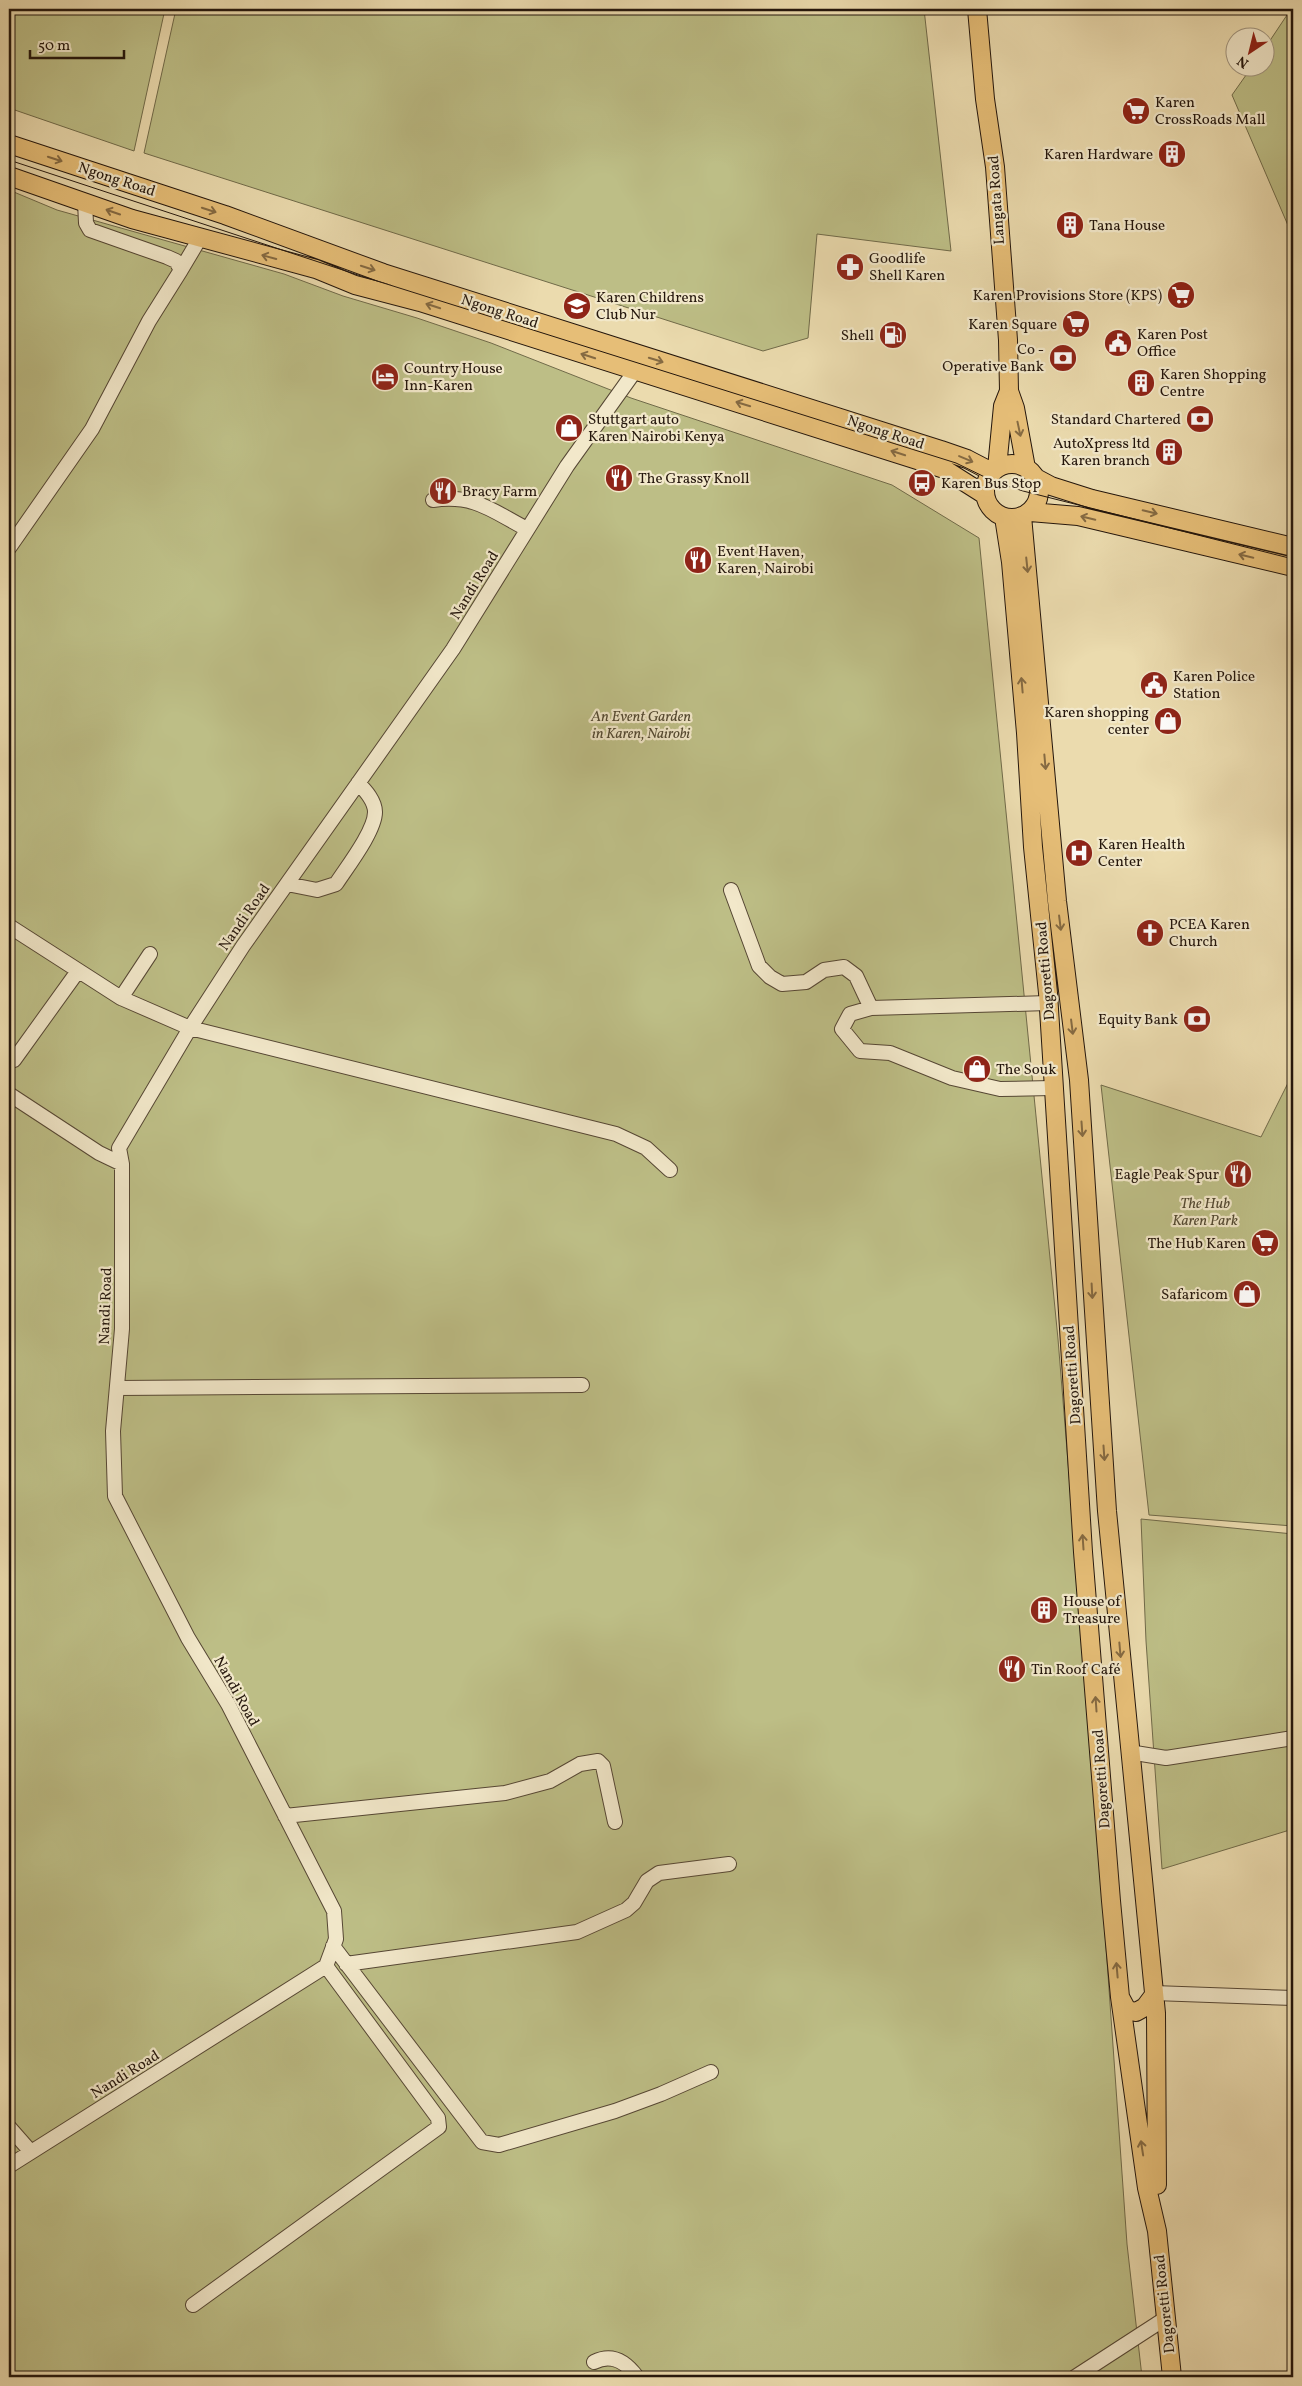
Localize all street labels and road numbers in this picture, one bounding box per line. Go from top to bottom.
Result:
street label: Langata Road [984,155,1011,245]
street label: Ngong Road [75,158,158,203]
street label: Ngong Road [458,290,541,335]
street label: Ngong Road [844,411,927,456]
street label: Nandi Road [446,547,505,624]
street label: Nandi Road [214,880,276,956]
street label: Dagoretti Road [1032,921,1061,1021]
street label: Nandi Road [95,1267,118,1345]
street label: Dagoretti Road [1060,1325,1087,1425]
street label: Nandi Road [208,1653,264,1731]
street label: Dagoretti Road [1089,1729,1116,1829]
street label: Nandi Road [87,2046,164,2105]
street label: Dagoretti Road [1150,2253,1181,2354]

